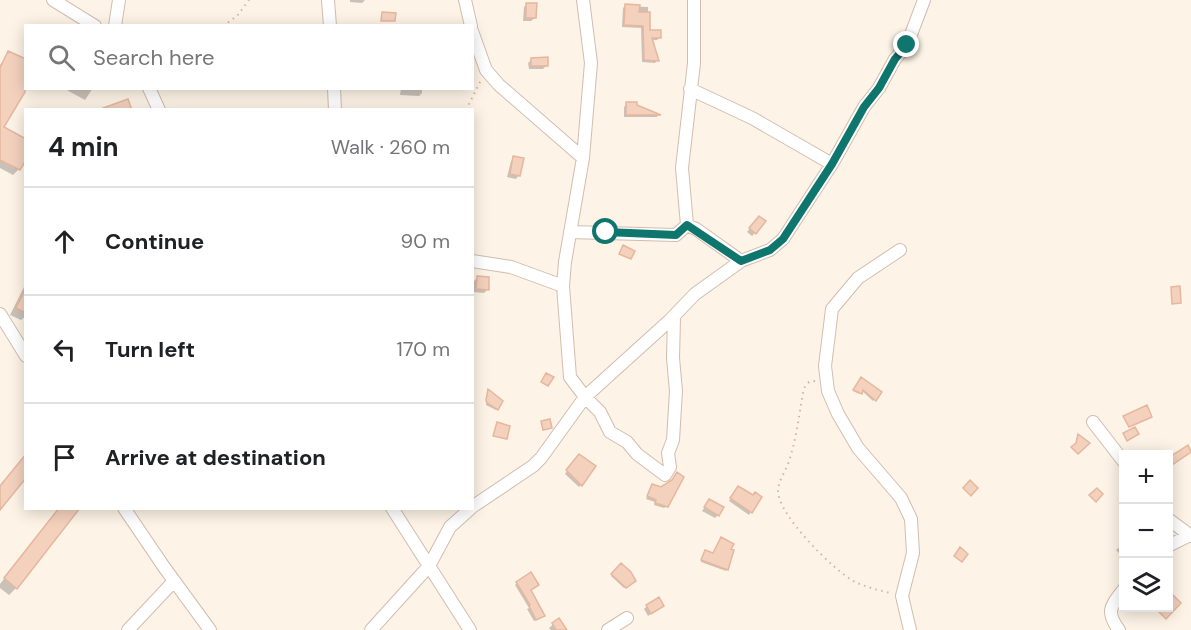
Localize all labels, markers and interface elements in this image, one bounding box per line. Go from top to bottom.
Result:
search box [24,24,474,90]
route end [893,31,919,57]
icon: search [45,41,78,74]
text: Search here [93,43,214,72]
text: 4 min [48,130,119,164]
text: Walk · 260 m [331,134,450,160]
route start [592,218,618,244]
icon: ahead [48,225,81,258]
text: Continue [105,227,204,256]
text: 90 m [401,228,450,254]
icon: left [48,333,81,366]
text: Turn left [105,335,195,364]
text: 170 m [397,336,450,362]
icon: arrive [48,441,81,474]
text: Arrive at destination [105,443,326,472]
map controls [1119,450,1173,612]
button: + [1119,450,1173,504]
button: − [1119,504,1173,558]
button: layers [1119,558,1173,612]

